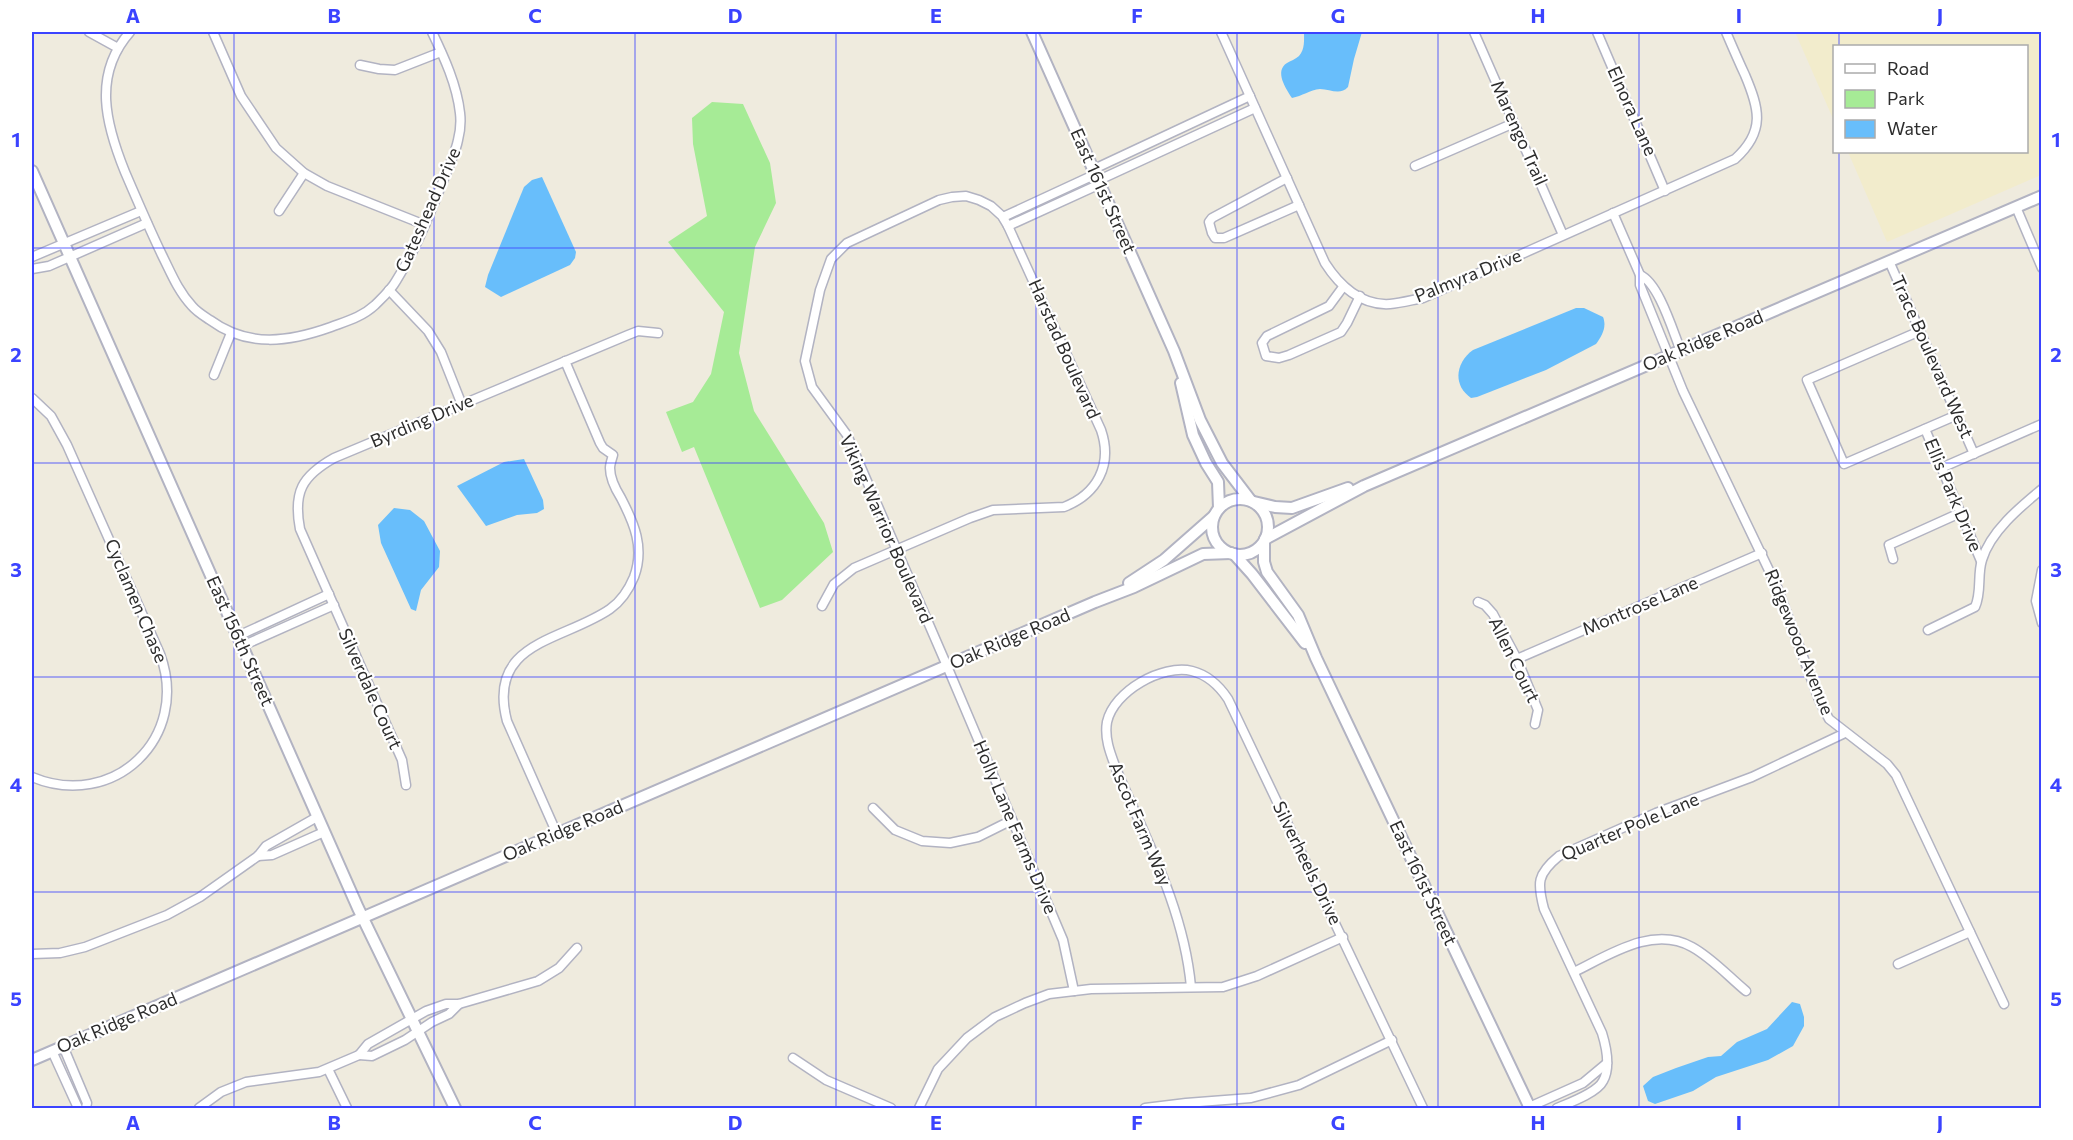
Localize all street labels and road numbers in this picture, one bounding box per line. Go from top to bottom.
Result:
street label: Elnora Lane [1603,62,1662,159]
street label: Marengo Trail [1487,77,1553,188]
street label: East 161st Street [1066,124,1141,257]
street label: Gateshead Drive [390,144,464,275]
street label: Palmyra Drive [1411,244,1524,307]
street label: Trace Boulevard West [1887,272,1979,441]
street label: Harstad Boulevard [1024,275,1106,422]
street label: Oak Ridge Road [1639,305,1766,375]
street label: Byrding Drive [367,389,476,452]
street label: Viking Warrior Boulevard [835,431,938,626]
street label: Ellis Park Drive [1920,435,1988,554]
street label: Cyclamen Chase [101,535,173,666]
street label: Ridgewood Avenue [1761,565,1839,718]
street label: Montrose Lane [1578,571,1701,639]
street label: East 156th Street [202,572,279,709]
street label: Oak Ridge Road [946,603,1073,673]
street label: Allen Court [1485,613,1545,706]
street label: Silverdale Court [334,625,407,752]
street label: Holly Lane Farms Drive [969,736,1062,917]
street label: Ascot Farm Way [1105,758,1177,889]
street label: Quarter Pole Lane [1557,787,1702,865]
street label: Oak Ridge Road [499,795,626,865]
street label: Silverheels Drive [1269,797,1347,928]
street label: East 161st Street [1385,817,1462,949]
street label: Oak Ridge Road [53,987,180,1057]

